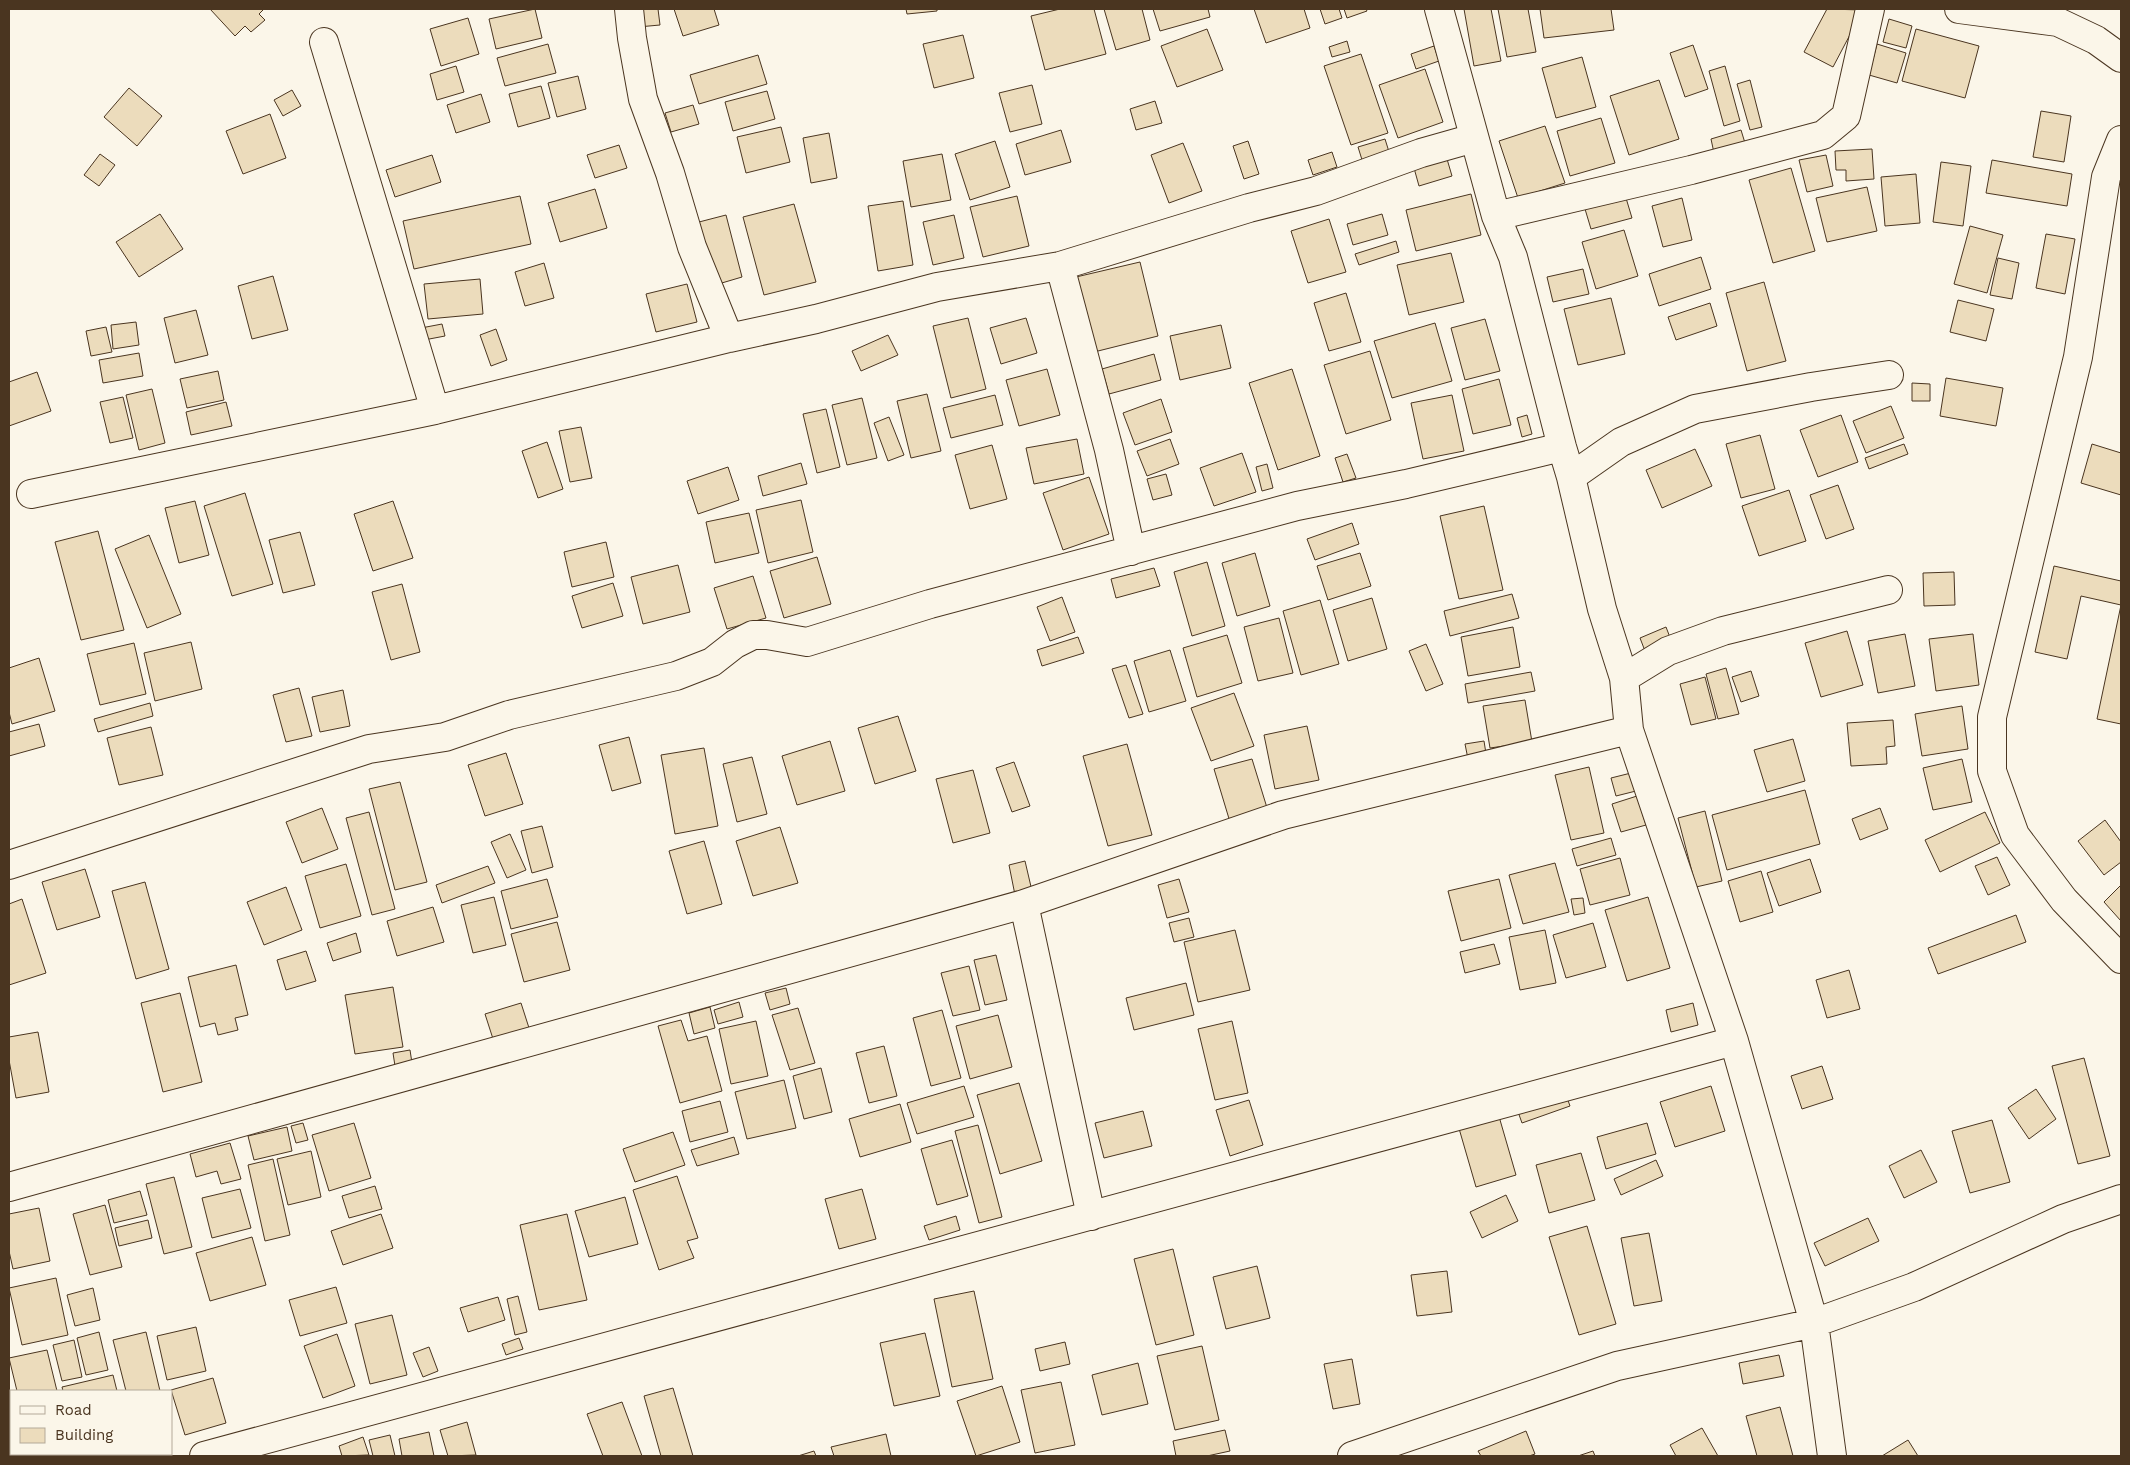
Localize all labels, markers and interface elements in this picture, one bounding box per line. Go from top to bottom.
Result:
legend [10,1390,172,1455]
text: Road [55,1401,92,1419]
text: Building [55,1426,113,1444]

